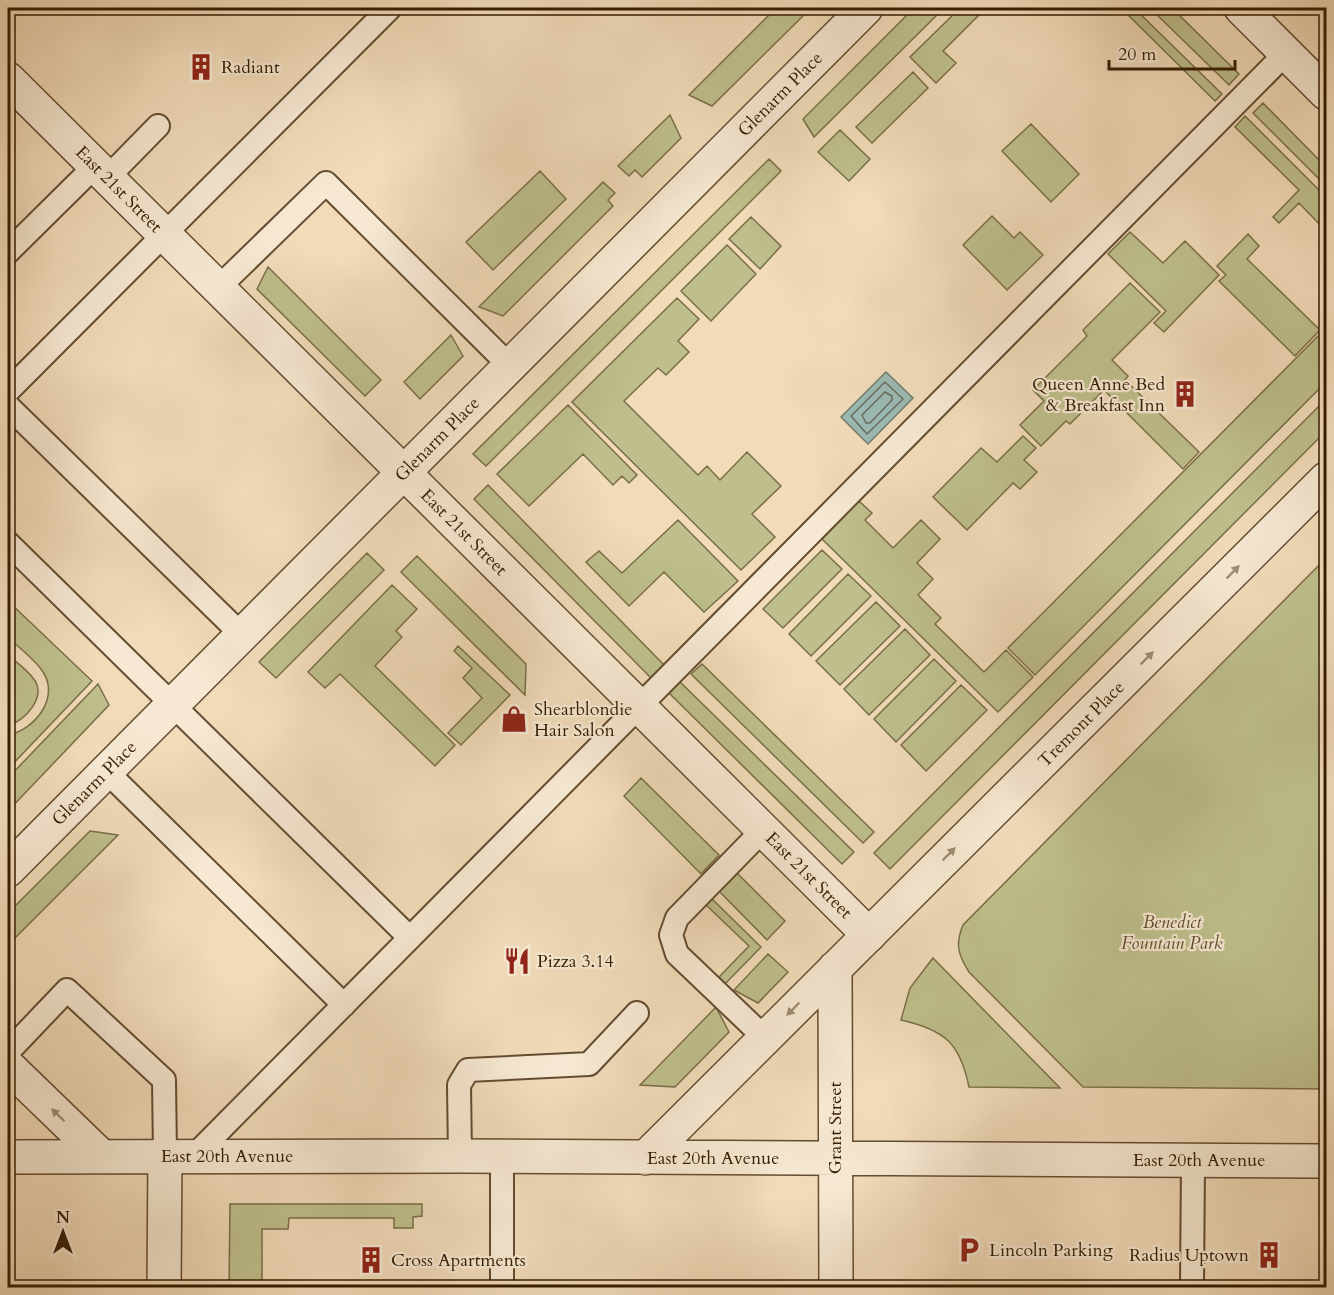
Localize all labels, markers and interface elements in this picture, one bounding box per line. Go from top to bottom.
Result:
scale bar [1109,33,1235,71]
text: 20 m [1118,42,1157,67]
street label: Glenarm Place [732,46,828,142]
building icon: Radiant [186,52,216,82]
place label: Radiant [221,55,280,80]
street label: East 21st Street [70,140,168,239]
place label: Queen Anne Bed & Breakfast Inn [1032,372,1166,418]
building icon: Queen Anne Bed & Breakfast Inn [1170,379,1200,409]
street label: Glenarm Place [389,391,485,487]
street label: East 21st Street [415,483,513,582]
one-way arrow [1226,566,1240,580]
one-way arrow [1140,651,1154,665]
street label: Tremont Place [1033,676,1130,773]
place label: Shearblondie Hair Salon [534,697,632,743]
shop icon: Shearblondie Hair Salon [499,704,529,734]
street label: Glenarm Place [46,735,142,831]
street label: East 21st Street [760,826,858,925]
one-way arrow [942,848,956,862]
park label: Benedict Fountain Park [1121,910,1223,956]
restaurant icon: Pizza 3.14 [502,946,532,976]
place label: Pizza 3.14 [537,949,614,974]
one-way arrow [787,1002,801,1016]
street label: Grant Street [823,1081,848,1174]
one-way arrow [51,1108,65,1122]
street label: East 20th Avenue [161,1144,293,1169]
street label: East 20th Avenue [647,1146,779,1171]
street label: East 20th Avenue [1133,1148,1265,1173]
north arrow [33,1202,93,1262]
text: N [56,1207,70,1229]
parking icon: Lincoln Parking [954,1235,984,1265]
place label: Lincoln Parking [989,1238,1114,1263]
building icon: Radius Uptown [1254,1240,1284,1270]
place label: Radius Uptown [1129,1243,1250,1268]
building icon: Cross Apartments [356,1245,386,1275]
place label: Cross Apartments [391,1248,526,1273]

